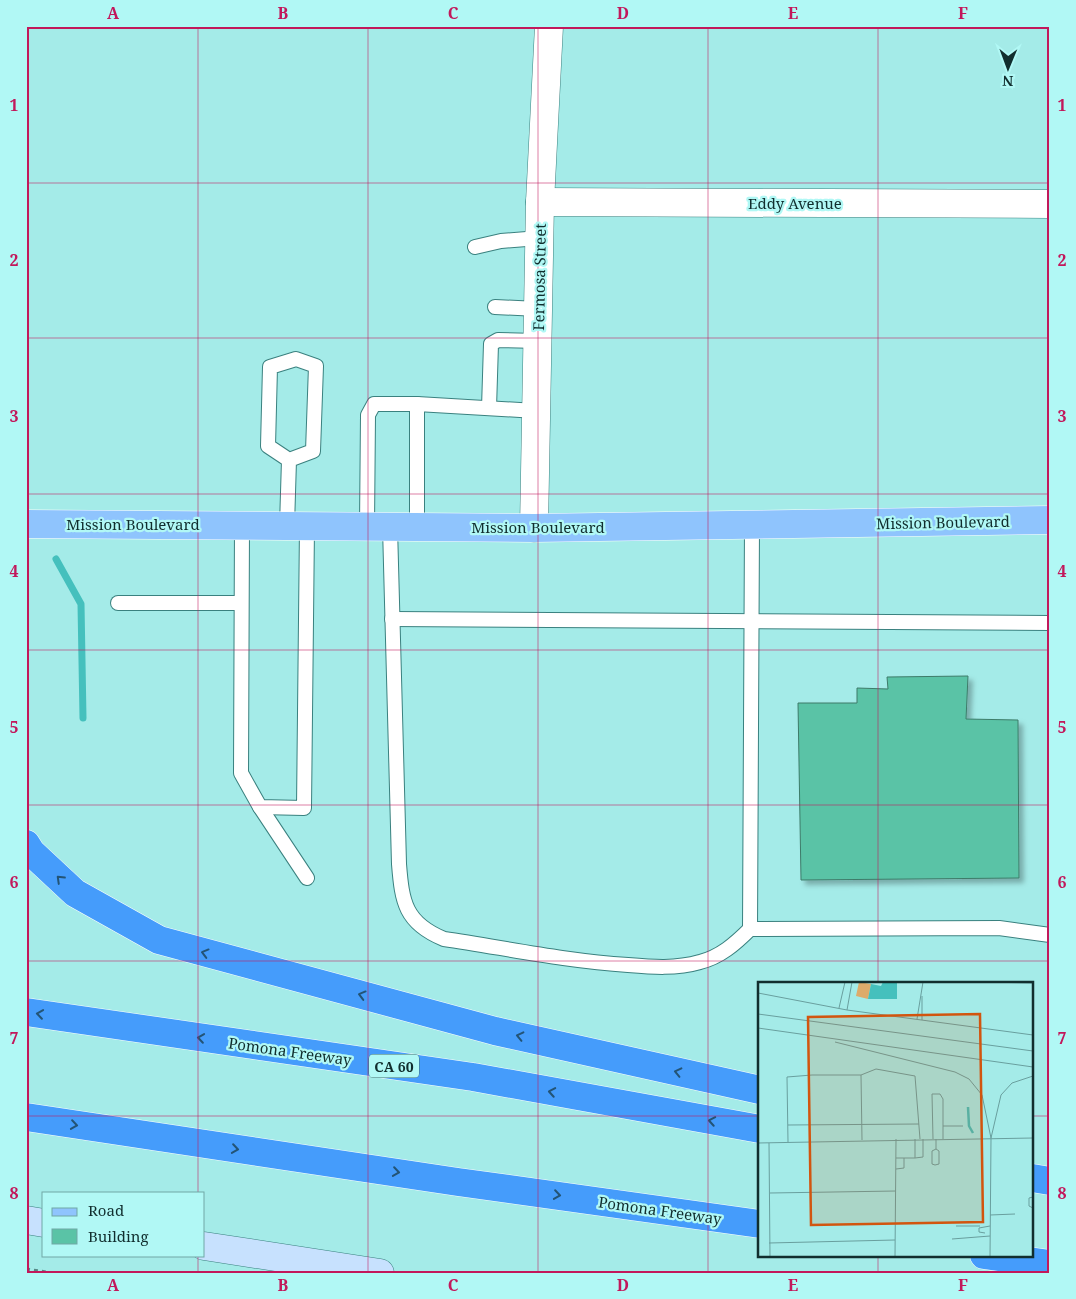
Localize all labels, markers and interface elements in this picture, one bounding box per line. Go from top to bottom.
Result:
text: A [107,2,120,24]
text: B [278,2,289,24]
text: C [448,2,459,24]
text: D [617,2,629,24]
text: E [788,2,798,24]
text: F [958,2,968,24]
north arrow [984,42,1034,92]
text: N [1002,72,1013,91]
text: 1 [9,94,19,116]
text: 1 [1057,94,1067,116]
street label: Eddy Avenue [748,193,842,213]
street label: Fermosa Street [528,223,550,331]
text: 2 [9,249,19,271]
text: 2 [1057,249,1067,271]
text: 3 [9,405,19,427]
text: 3 [1057,405,1067,427]
street label: Mission Boulevard [876,511,1010,533]
street label: Mission Boulevard [66,514,200,534]
street label: Mission Boulevard [471,517,605,537]
text: 4 [9,560,19,582]
text: 4 [1057,560,1067,582]
text: 5 [9,716,19,738]
text: 5 [1057,716,1067,738]
text: 6 [9,871,19,893]
text: 6 [1057,871,1067,893]
one-way arrow [57,876,66,885]
one-way arrow [202,948,210,958]
inset map [758,982,1034,1256]
one-way arrow [358,990,367,1001]
one-way arrow [36,1010,45,1020]
text: 7 [9,1027,19,1049]
text: 7 [1057,1027,1067,1049]
one-way arrow [515,1031,524,1042]
street label: Pomona Freeway [227,1032,353,1070]
one-way arrow [197,1033,205,1043]
road number: CA 60 [369,1054,419,1078]
one-way arrow [674,1067,683,1078]
one-way arrow [547,1087,556,1097]
one-way arrow [707,1116,716,1126]
one-way arrow [70,1119,79,1129]
one-way arrow [231,1143,240,1153]
one-way arrow [392,1167,400,1177]
text: 8 [9,1182,19,1204]
text: 8 [1057,1182,1067,1204]
one-way arrow [552,1190,561,1200]
street label: Pomona Freeway [597,1191,723,1229]
legend [42,1192,205,1256]
text: Road [88,1200,124,1220]
text: Building [88,1226,149,1246]
text: A [107,1274,120,1296]
text: B [278,1274,289,1296]
text: C [448,1274,459,1296]
text: D [617,1274,629,1296]
text: E [788,1274,798,1296]
text: F [958,1274,968,1296]

